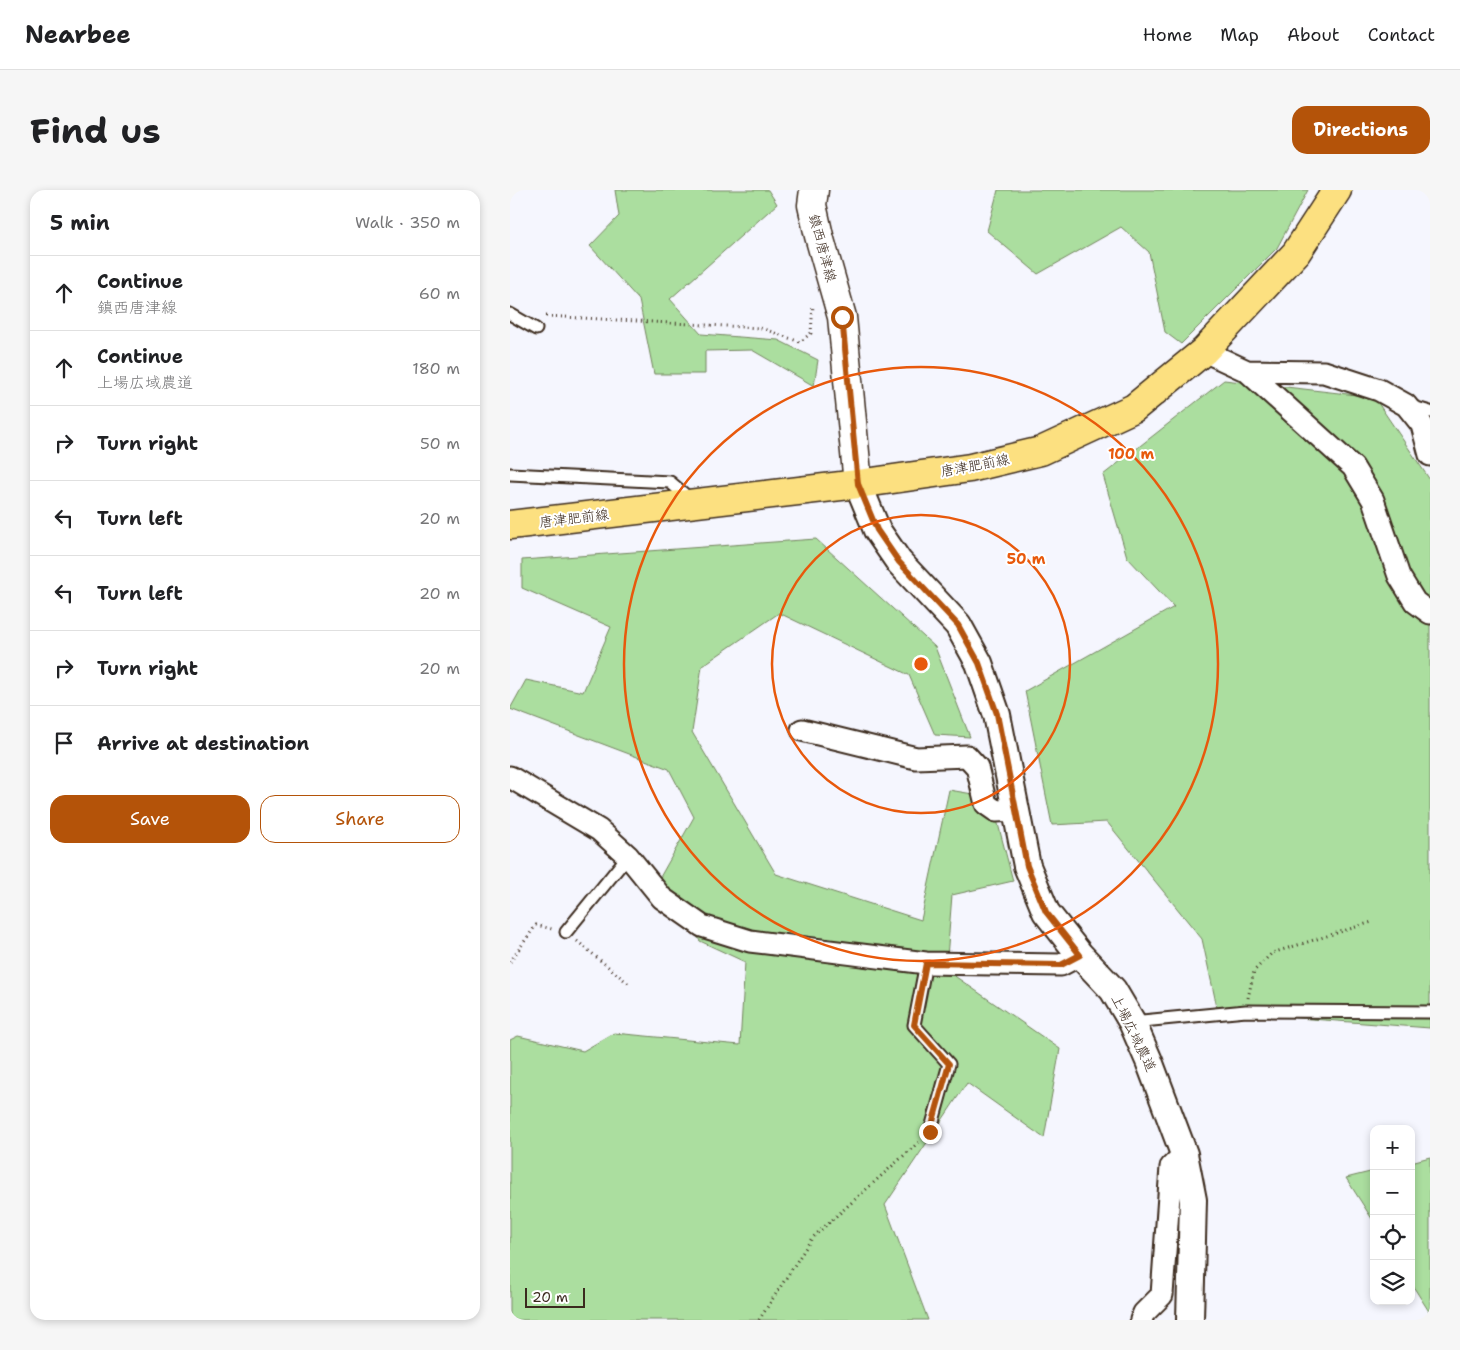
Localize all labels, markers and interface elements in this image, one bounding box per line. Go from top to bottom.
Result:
text: Nearbee [25,19,131,51]
text: Home [1143,23,1192,47]
text: Map [1220,23,1259,47]
text: About [1287,23,1340,47]
text: Contact [1368,23,1435,47]
button: Directions [1292,106,1430,154]
text: Find us [30,107,161,154]
text: 5 min [50,209,110,237]
text: Walk · 350 m [355,212,460,233]
street label: 鎮西唐津線 [805,212,841,284]
text: Continue [97,269,183,294]
icon: ahead [50,279,78,307]
text: 60 m [419,283,460,304]
text: 鎮西唐津線 [97,297,177,318]
route start [831,306,854,329]
text: Continue [97,344,183,369]
icon: ahead [50,354,78,382]
text: 180 m [412,358,460,379]
text: 上場広域農道 [97,372,193,393]
icon: right [50,429,78,457]
text: Turn right [97,431,198,456]
text: 50 m [420,433,460,454]
text: 100 m [1108,444,1154,464]
street label: 唐津肥前線 [939,449,1011,481]
icon: left [50,504,78,532]
street label: 唐津肥前線 [538,505,610,531]
text: Turn left [97,506,183,531]
text: 20 m [419,508,460,529]
text: 50 m [1007,549,1046,569]
icon: left [50,579,78,607]
text: Turn left [97,581,183,606]
text: 20 m [419,583,460,604]
icon: right [50,654,78,682]
centre of rings [912,655,930,673]
text: Turn right [97,656,198,681]
text: 20 m [419,658,460,679]
icon: arrive [50,729,78,757]
text: Arrive at destination [97,731,309,756]
button: Save [50,795,250,843]
button: Share [260,795,460,843]
street label: 上場広域農道 [1107,991,1161,1075]
route end [919,1121,942,1144]
map controls [1370,1125,1415,1305]
button: + [1370,1125,1415,1170]
button: − [1370,1170,1415,1215]
button: locate [1370,1215,1415,1260]
button: layers [1370,1260,1415,1305]
scale bar [525,1285,585,1308]
text: 20 m [532,1288,568,1306]

